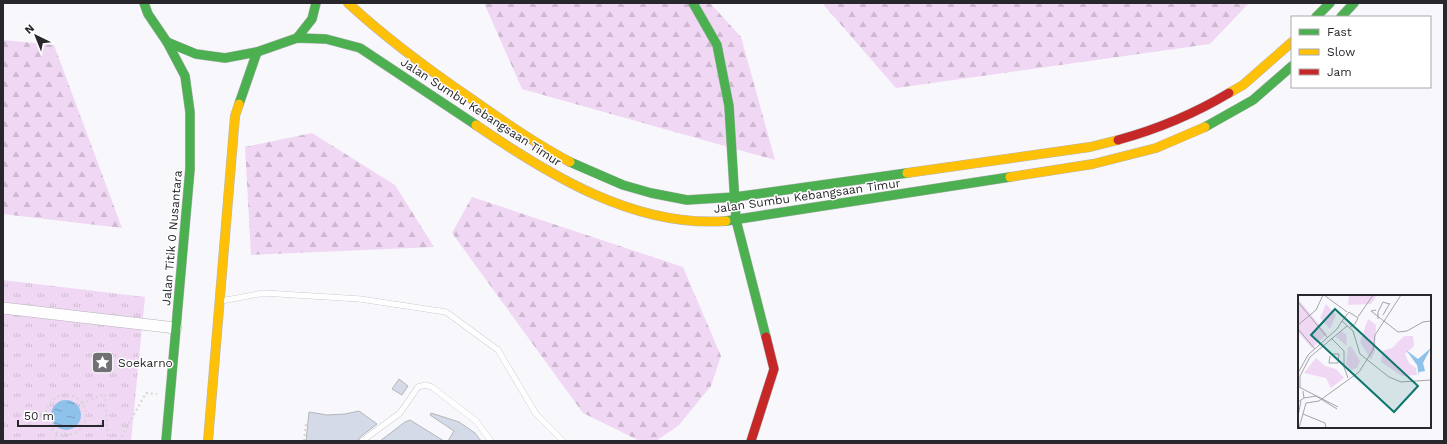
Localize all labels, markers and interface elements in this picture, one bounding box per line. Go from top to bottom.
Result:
north arrow [16,16,56,56]
legend [1291,16,1431,88]
text: N [22,22,37,37]
text: Fast [1327,25,1352,39]
text: Slow [1327,45,1355,59]
street label: Jalan Sumbu Kebangsaan Timur [398,55,564,169]
text: Jam [1327,65,1352,79]
street label: Jalan Titik 0 Nusantara [159,170,185,306]
street label: Jalan Sumbu Kebangsaan Timur [713,176,901,216]
inset map [1298,295,1431,428]
place icon: Soekarno [90,350,116,376]
place label: Soekarno [118,356,173,370]
scale bar [18,402,103,428]
text: 50 m [24,409,54,423]

